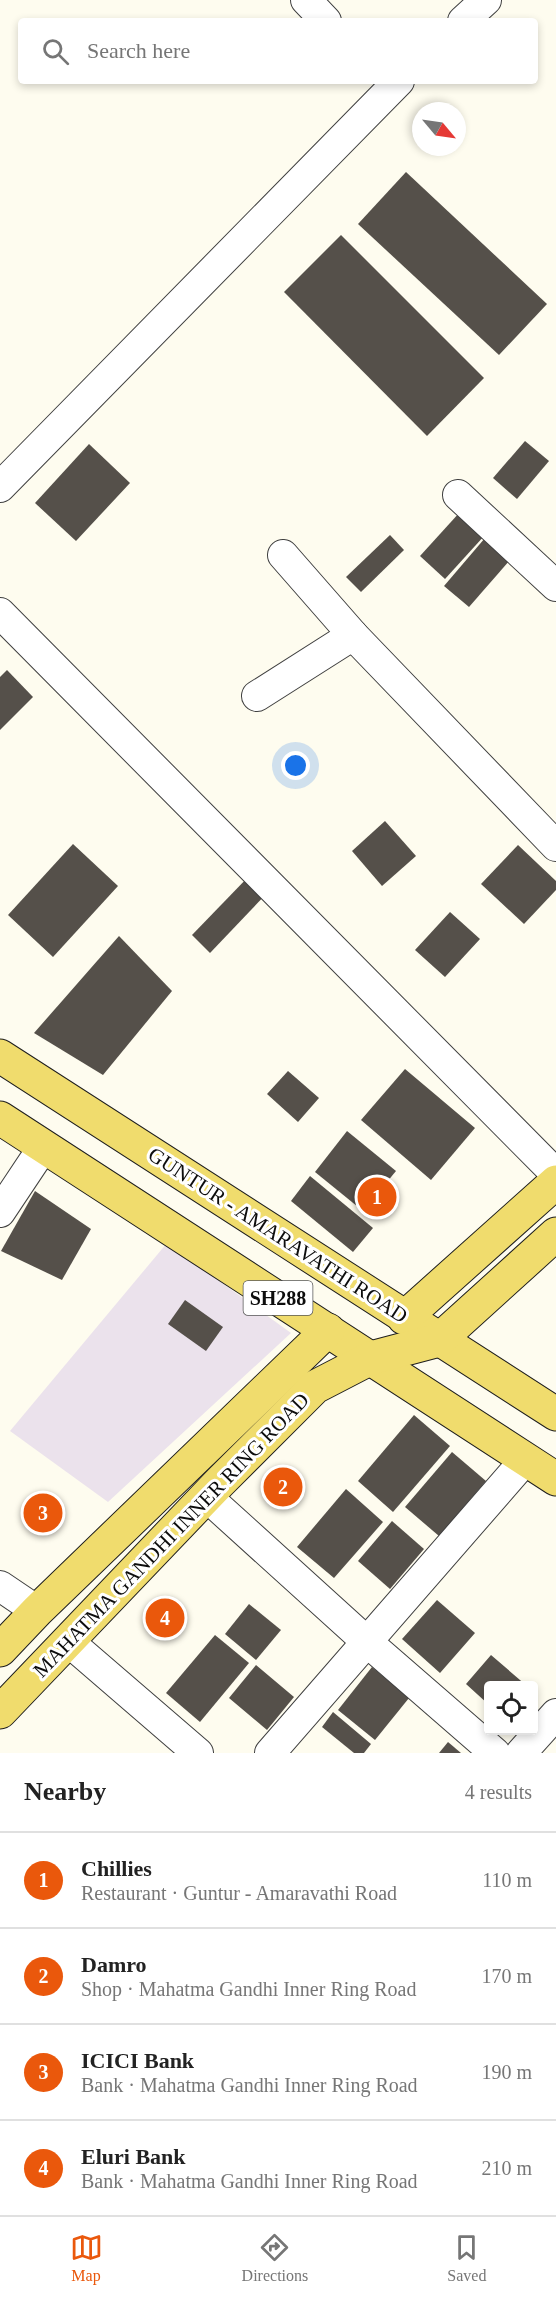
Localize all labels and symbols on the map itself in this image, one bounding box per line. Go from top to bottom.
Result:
north arrow [412,102,466,156]
your location [281,751,310,780]
street label: GUNTUR - AMARAVATHI ROAD [144,1142,412,1328]
pin: 1 [358,1174,397,1220]
road number: SH288 [244,1281,312,1315]
street label: MAHATMA GANDHI INNER RING ROAD [28,1388,314,1682]
pin: 2 [264,1464,302,1510]
pin: 3 [24,1490,63,1536]
pin: 4 [146,1596,184,1640]

